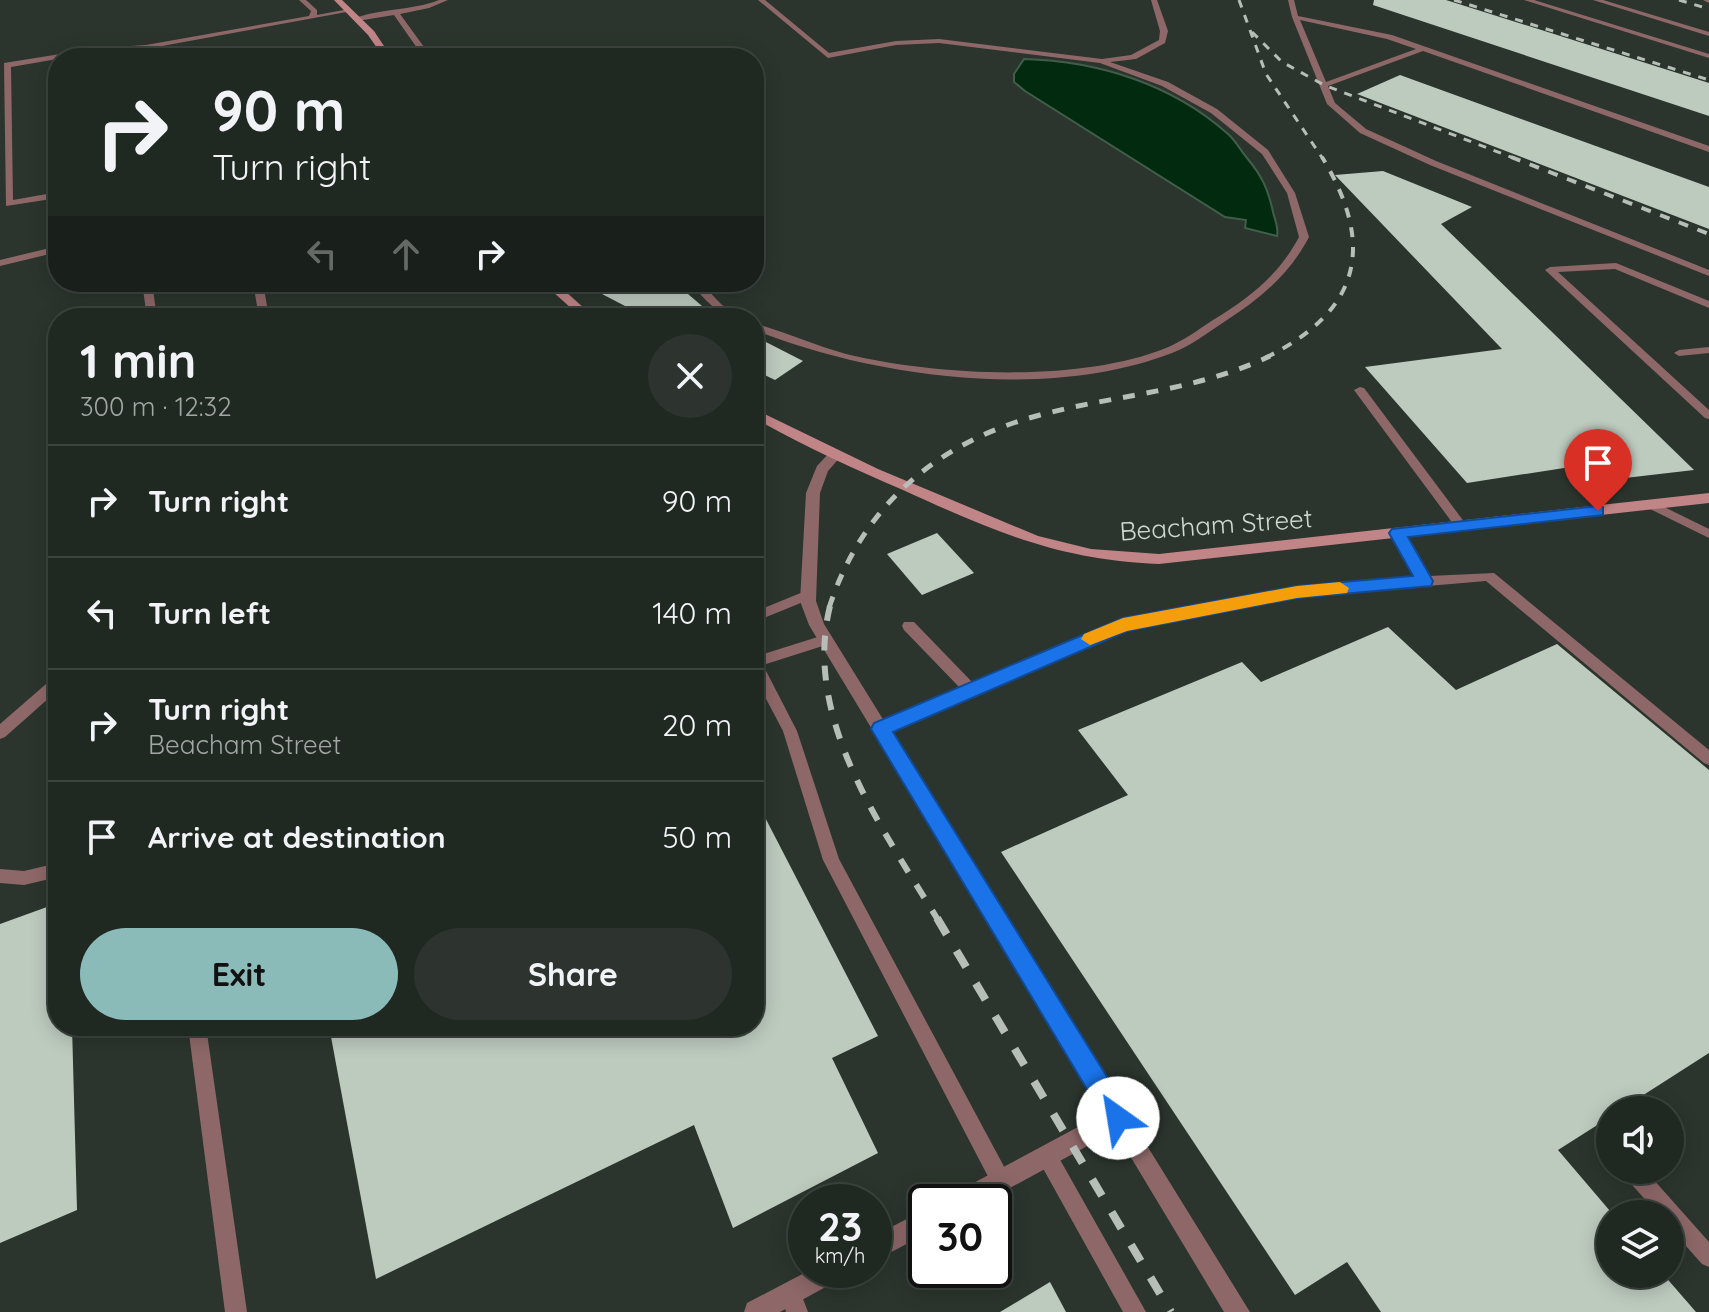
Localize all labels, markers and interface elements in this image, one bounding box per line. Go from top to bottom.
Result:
text: 90 m [212,75,346,145]
icon: right [80,80,184,184]
text: Turn right [212,144,371,189]
icon: left [300,232,344,276]
icon: ahead [384,232,428,276]
icon: right [468,232,512,276]
text: 1 min [80,330,196,390]
button: close [648,334,732,418]
text: 300 m · 12:32 [80,390,232,423]
pin [1564,429,1632,511]
icon: arrive [1576,441,1620,485]
icon: right [80,479,124,523]
text: Turn right [148,482,289,520]
text: 90 m [662,482,732,520]
street label: Beacham Street [1118,501,1314,548]
icon: left [80,591,124,635]
text: Turn left [148,594,271,632]
text: 140 m [652,594,732,632]
text: Turn right [148,690,289,728]
icon: right [80,703,124,747]
text: 20 m [662,706,732,744]
text: Beacham Street [148,728,341,761]
icon: arrive [80,815,124,859]
text: Arrive at destination [148,818,446,856]
text: 50 m [662,818,732,856]
button: Exit [80,928,398,1020]
button: Share [414,928,732,1020]
position arrow [1076,1076,1160,1160]
map controls [1596,1096,1684,1288]
button: sound [1596,1096,1684,1184]
speed limit sign: 30 [908,1184,1012,1288]
button: layers [1596,1200,1684,1288]
text: 23 [818,1201,862,1251]
text: km/h [815,1243,865,1268]

